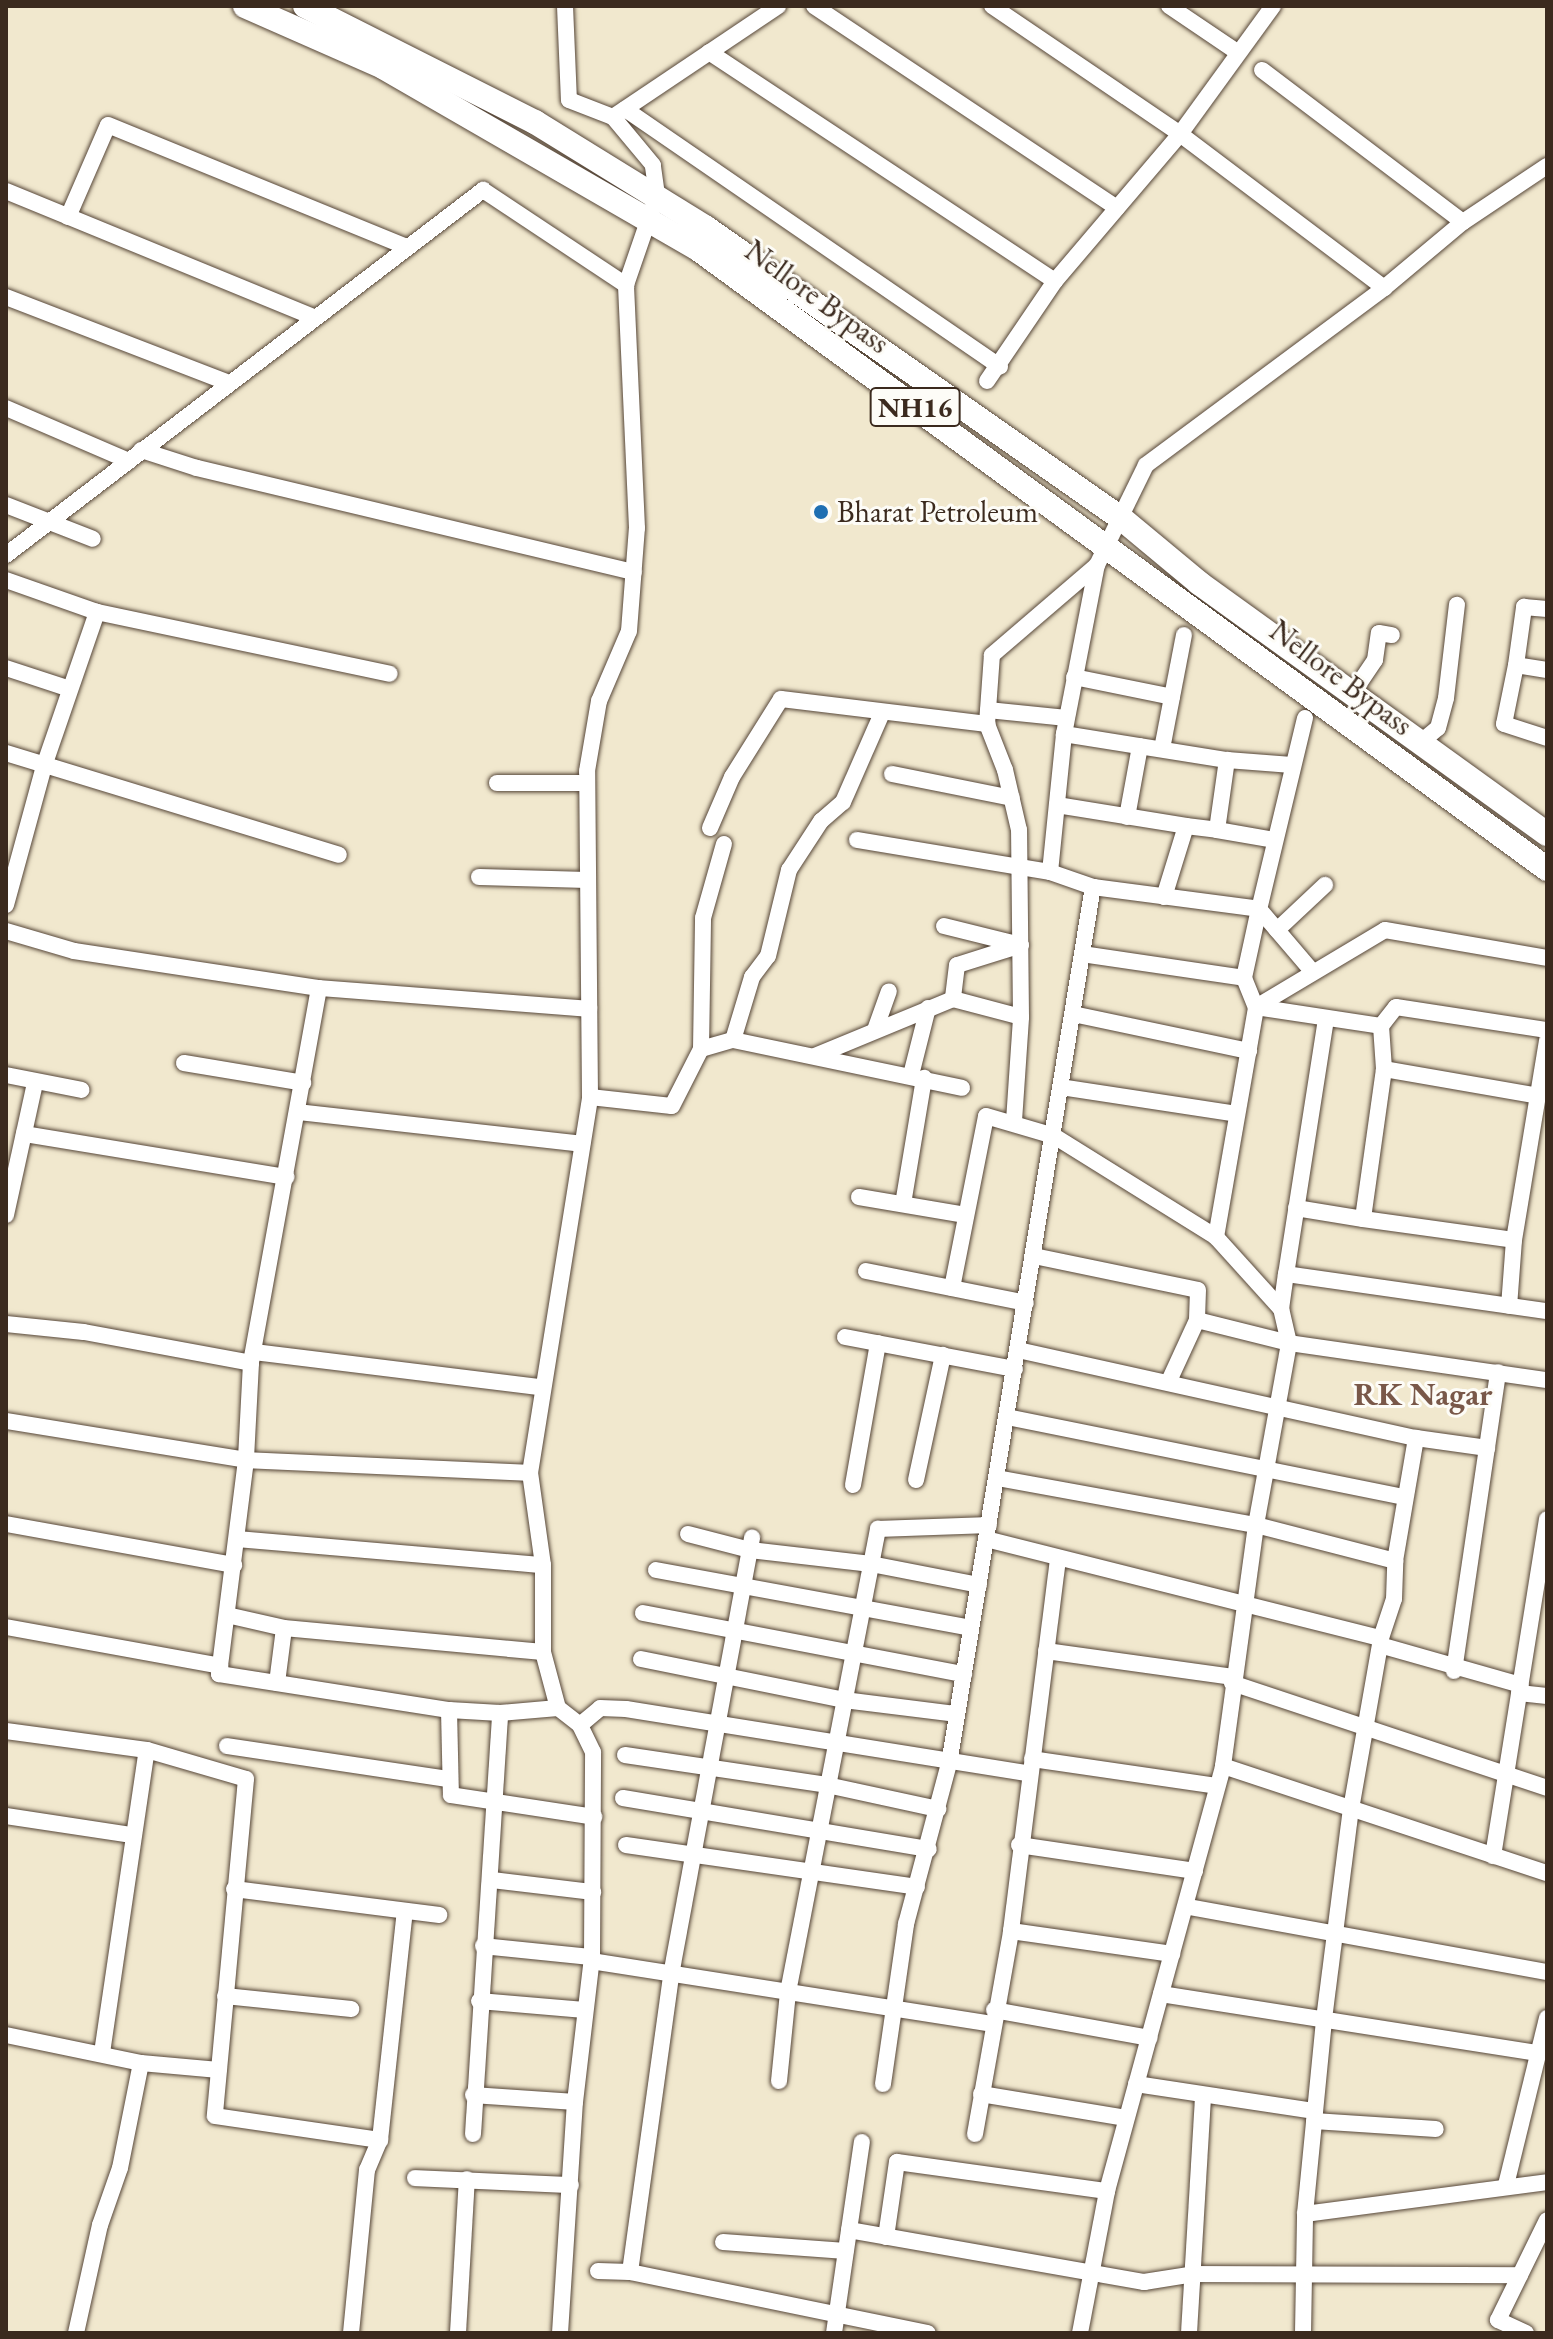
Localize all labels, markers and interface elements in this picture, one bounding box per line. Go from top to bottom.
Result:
street label: Nellore Bypass [738,233,896,361]
road number: NH16 [869,383,961,431]
place label: Bharat Petroleum [837,494,1038,530]
marker: Bharat Petroleum [812,503,830,521]
street label: Nellore Bypass [1262,613,1420,743]
district label: RK Nagar [1354,1375,1492,1413]

